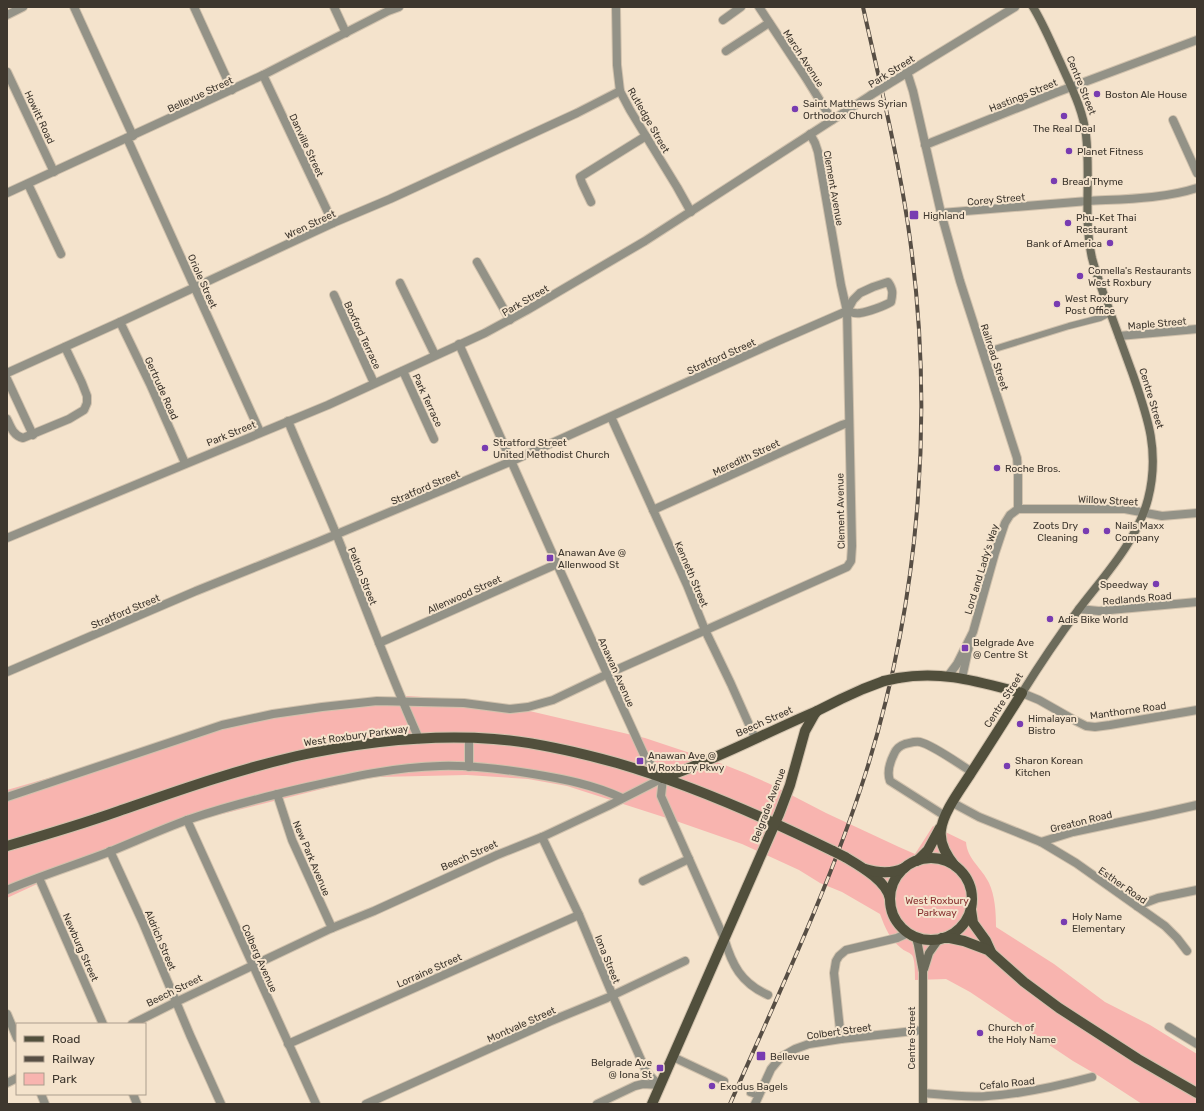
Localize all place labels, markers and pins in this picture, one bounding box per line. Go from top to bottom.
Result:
marker: Boston Ale House [1092,89,1102,99]
place label: Boston Ale House [1105,89,1188,101]
place label: Saint Matthews Syrian Orthodox Church [803,98,907,122]
marker: Saint Matthews Syrian Orthodox Church [790,104,800,114]
marker: The Real Deal [1059,111,1069,121]
place label: The Real Deal [1033,123,1095,135]
marker: Planet Fitness [1064,146,1074,156]
place label: Planet Fitness [1077,146,1143,158]
marker: Bread Thyme [1049,176,1059,186]
place label: Bread Thyme [1062,176,1124,188]
marker: Highland [908,209,920,221]
place label: Highland [923,210,965,222]
place label: Phu-Ket Thai Restaurant [1076,212,1136,236]
marker: Phu-Ket Thai Restaurant [1063,218,1073,228]
place label: Bank of America [1026,238,1102,250]
marker: Bank of America [1105,238,1115,248]
place label: Comella's Restaurants West Roxbury [1088,265,1191,289]
marker: Comella's Restaurants West Roxbury [1075,271,1085,281]
place label: West Roxbury Post Office [1065,293,1129,317]
marker: West Roxbury Post Office [1052,299,1062,309]
place label: Stratford Street United Methodist Church [493,437,610,461]
marker: Stratford Street United Methodist Church [480,443,490,453]
marker: Roche Bros. [992,463,1002,473]
place label: Roche Bros. [1005,463,1061,475]
place label: Zoots Dry Cleaning [1033,520,1078,544]
place label: Nails Maxx Company [1115,520,1165,544]
marker: Zoots Dry Cleaning [1081,526,1091,536]
marker: Nails Maxx Company [1102,526,1112,536]
place label: Anawan Ave @ Allenwood St [558,547,626,571]
marker: Anawan Ave @ Allenwood St [545,553,555,563]
place label: Speedway [1100,579,1148,591]
marker: Speedway [1151,579,1161,589]
marker: Adis Bike World [1045,614,1055,624]
place label: Adis Bike World [1058,614,1128,626]
place label: Belgrade Ave @ Centre St [973,637,1034,661]
marker: Belgrade Ave @ Centre St [960,643,970,653]
place label: Himalayan Bistro [1028,713,1077,737]
marker: Himalayan Bistro [1015,719,1025,729]
place label: Anawan Ave @ W Roxbury Pkwy [648,750,725,774]
place label: Sharon Korean Kitchen [1015,755,1083,779]
marker: Anawan Ave @ W Roxbury Pkwy [635,756,645,766]
marker: Sharon Korean Kitchen [1002,761,1012,771]
place label: Holy Name Elementary [1072,911,1126,935]
marker: Holy Name Elementary [1059,917,1069,927]
place label: Church of the Holy Name [988,1022,1056,1046]
marker: Church of the Holy Name [975,1028,985,1038]
marker: Bellevue [755,1050,767,1062]
place label: Bellevue [770,1051,810,1063]
place label: Belgrade Ave @ Iona St [591,1057,652,1081]
marker: Belgrade Ave @ Iona St [655,1063,665,1073]
marker: Exodus Bagels [707,1081,717,1091]
place label: Exodus Bagels [720,1081,788,1093]

